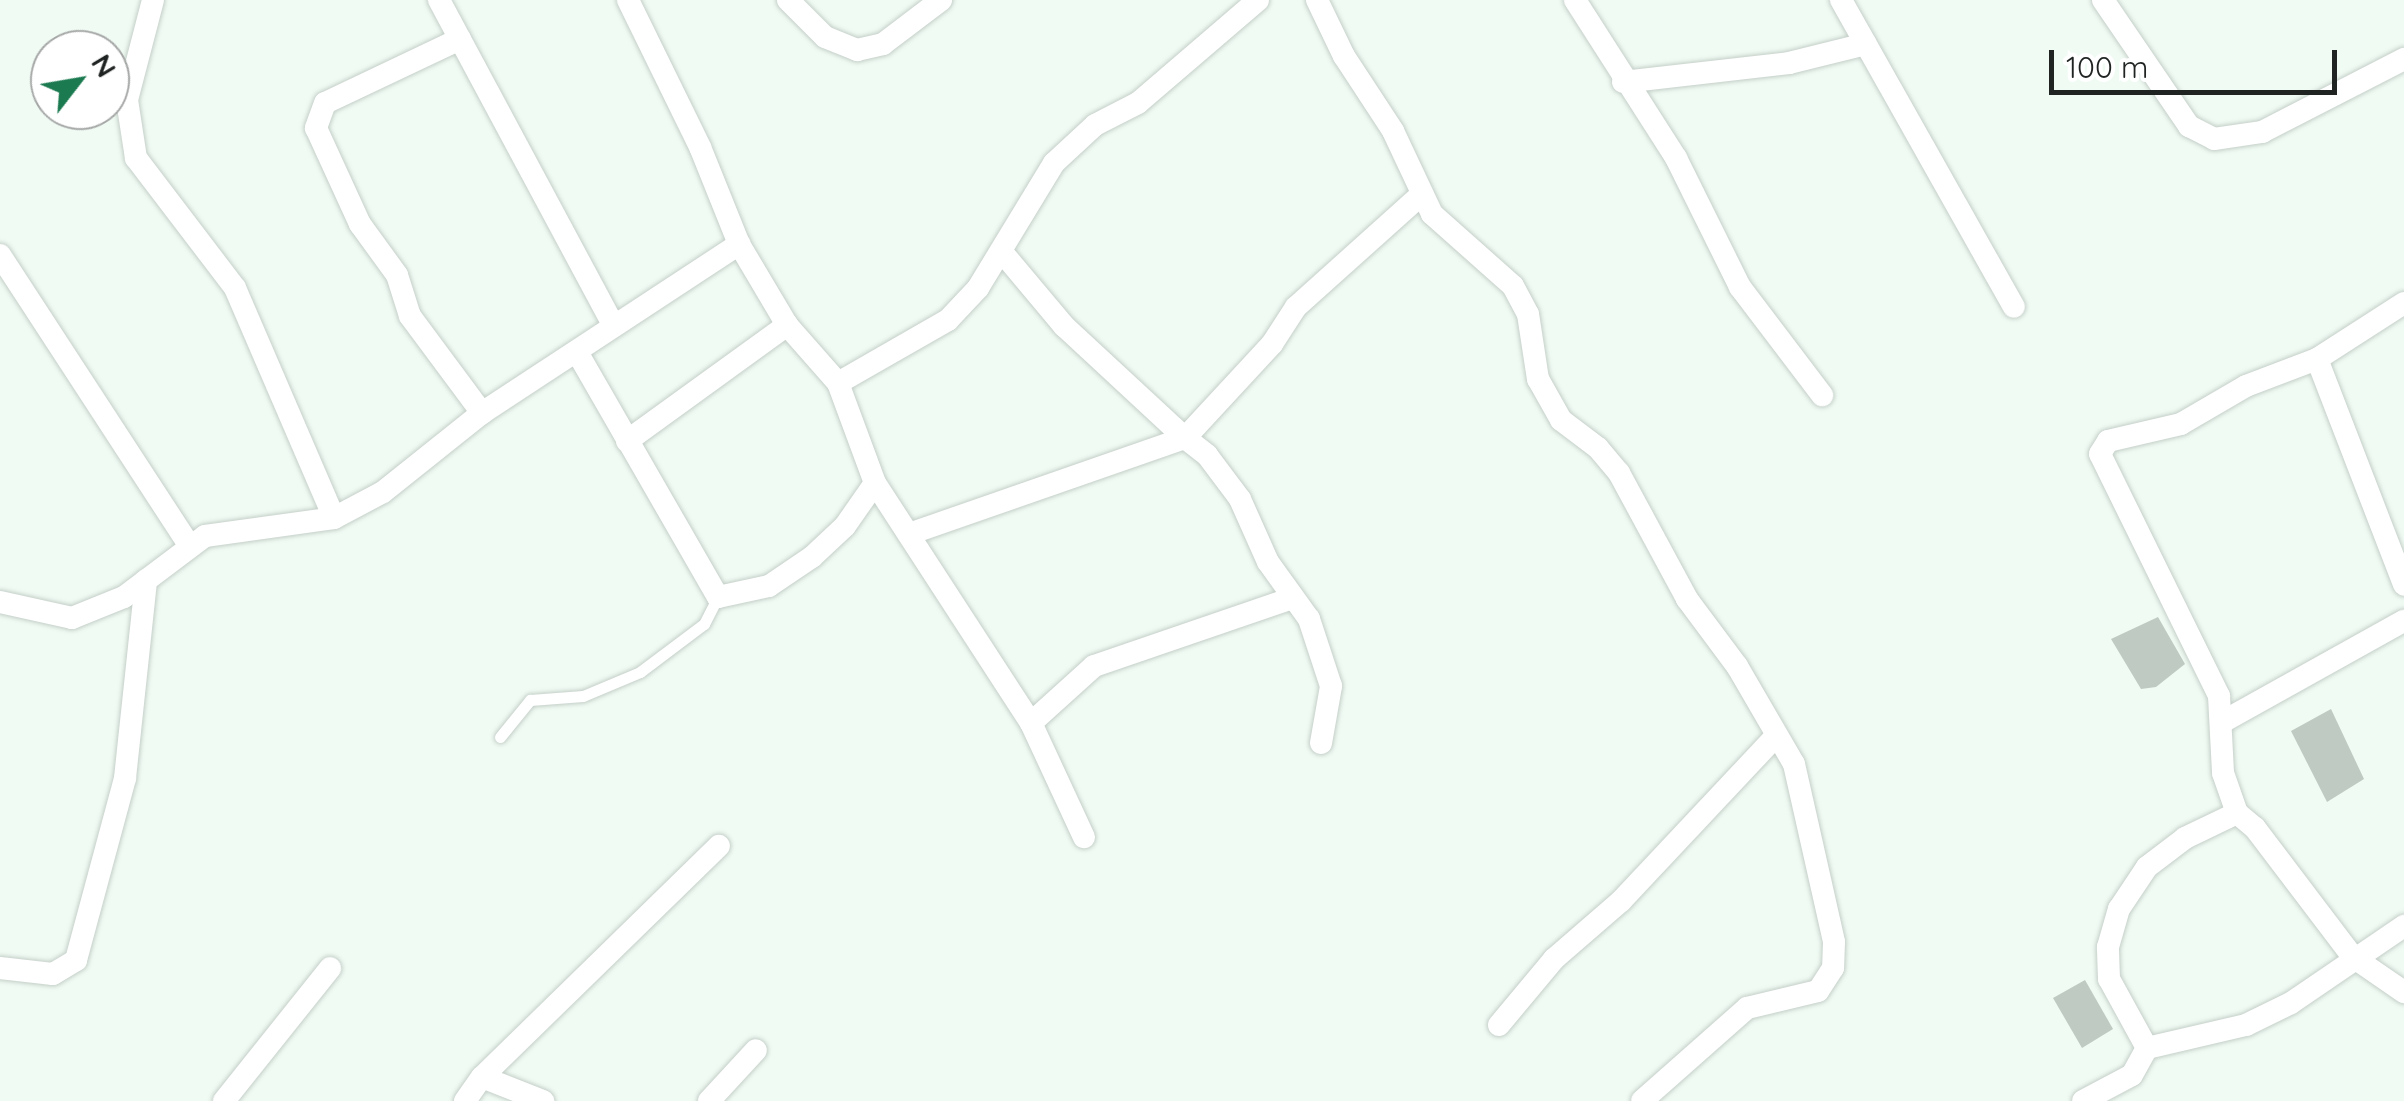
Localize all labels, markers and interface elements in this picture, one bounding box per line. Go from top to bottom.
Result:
north arrow [30,30,130,130]
scale bar [2054,30,2342,92]
text: N [84,47,125,83]
text: 100 m [2066,48,2148,86]

